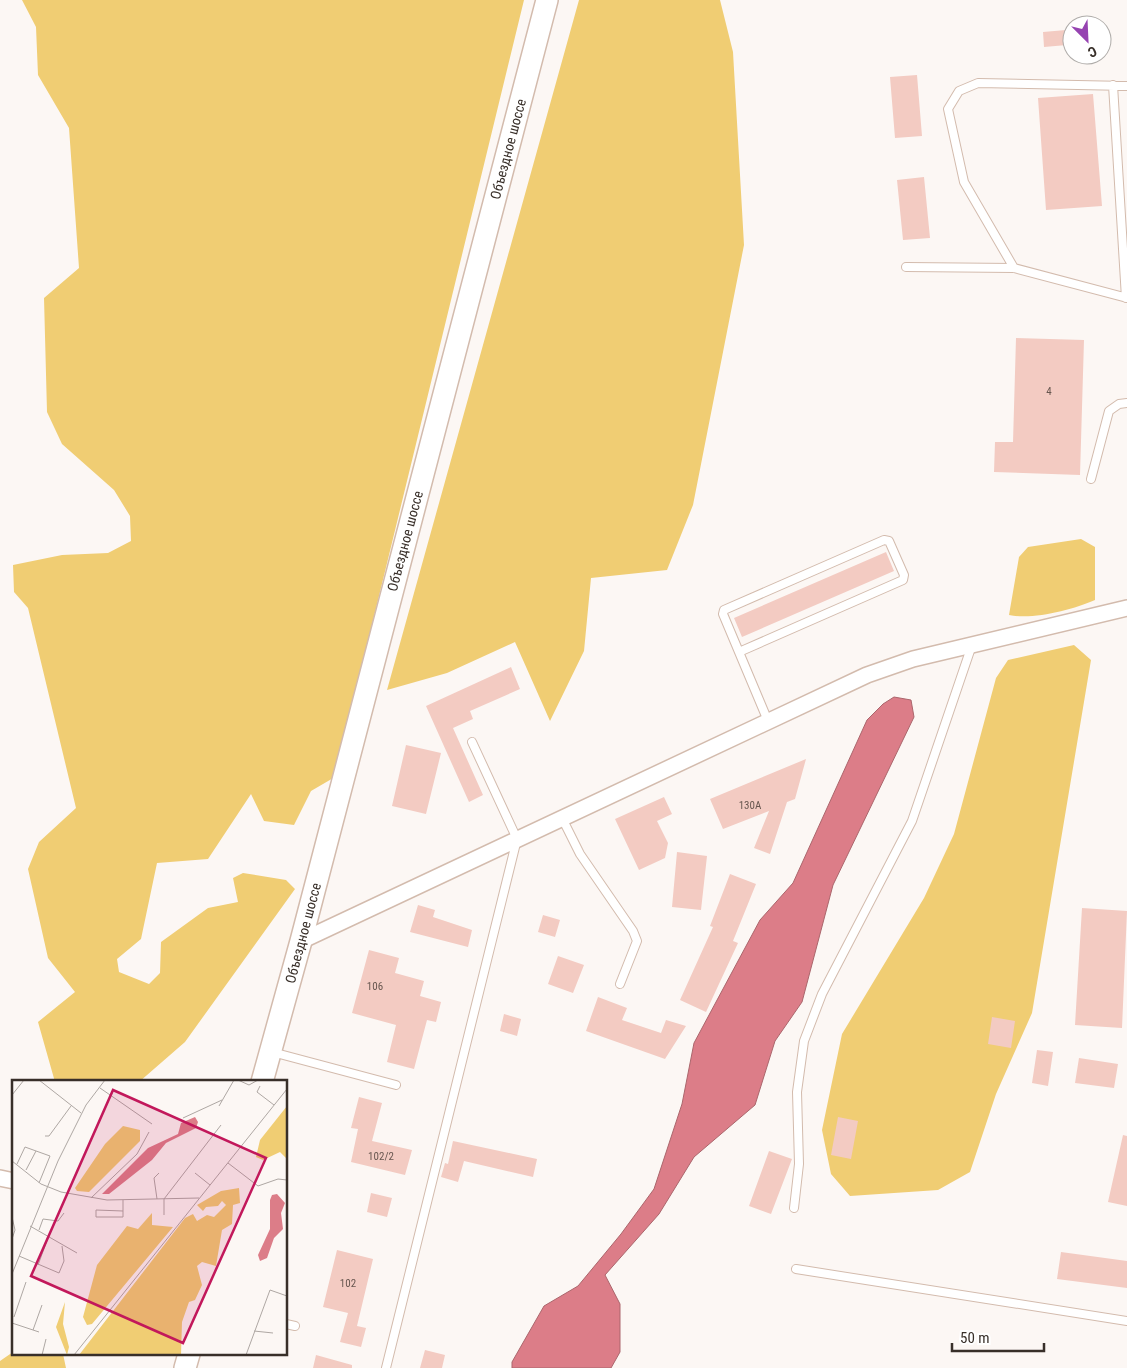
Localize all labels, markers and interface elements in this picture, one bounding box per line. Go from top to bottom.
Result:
north arrow [1062,15,1112,65]
text: С [1085,43,1099,61]
street label: Объездное шоссе [487,97,529,201]
house number: 4 [1046,385,1052,398]
street label: Объездное шоссе [384,489,426,593]
house number: 130А [739,799,762,812]
street label: Объездное шоссе [282,881,324,985]
house number: 106 [367,980,383,993]
inset map [12,1080,288,1356]
house number: 102/2 [368,1150,394,1163]
house number: 102 [340,1277,356,1290]
scale bar [952,1320,1044,1352]
text: 50 m [960,1329,990,1347]

